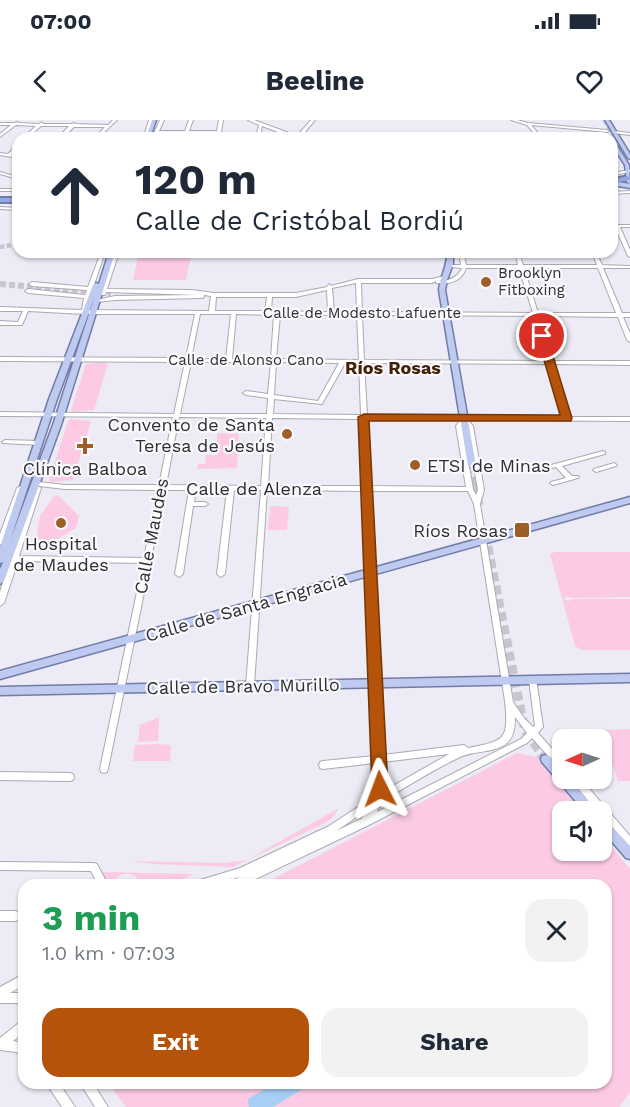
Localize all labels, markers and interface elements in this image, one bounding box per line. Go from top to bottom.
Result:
text: 07:00 [30,9,92,34]
icon: back [24,65,57,98]
text: Beeline [266,65,364,97]
icon: heart [573,65,606,98]
text: 120 m [135,155,257,204]
icon: ahead [36,156,114,234]
text: Calle de Cristóbal Bordiú [135,205,464,237]
place label: Brooklyn Fitboxing [498,264,565,299]
marker: Brooklyn Fitboxing [479,275,493,289]
street label: Calle de Modesto Lafuente [263,304,461,322]
pin [516,310,567,361]
icon: arrive [525,319,558,352]
street label: Calle de Alonso Cano [168,351,324,369]
district label: Ríos Rosas [345,357,441,378]
place label: Convento de Santa Teresa de Jesús [108,414,275,456]
marker: Convento de Santa Teresa de Jesús [280,427,294,441]
marker: Clínica Balboa [76,437,94,455]
place label: ETSI de Minas [427,455,551,476]
place label: Clínica Balboa [23,458,147,479]
marker: ETSI de Minas [408,458,422,472]
street label: Calle Maudes [129,476,173,596]
street label: Calle de Alenza [186,478,322,499]
marker: Hospital de Maudes [54,516,68,530]
place label: Ríos Rosas [413,520,508,541]
marker: Ríos Rosas [513,521,531,539]
place label: Hospital de Maudes [13,533,109,575]
street label: Calle de Santa Engracia [143,568,349,646]
street label: Calle de Bravo Murillo [146,674,340,698]
north arrow [552,729,612,789]
map controls [552,729,612,861]
position arrow [348,757,412,821]
button: sound [552,801,612,861]
text: 3 min [42,897,140,939]
button: close [525,899,588,962]
text: 1.0 km · 07:03 [42,941,175,965]
button: Exit [42,1008,309,1077]
button: Share [321,1008,588,1077]

